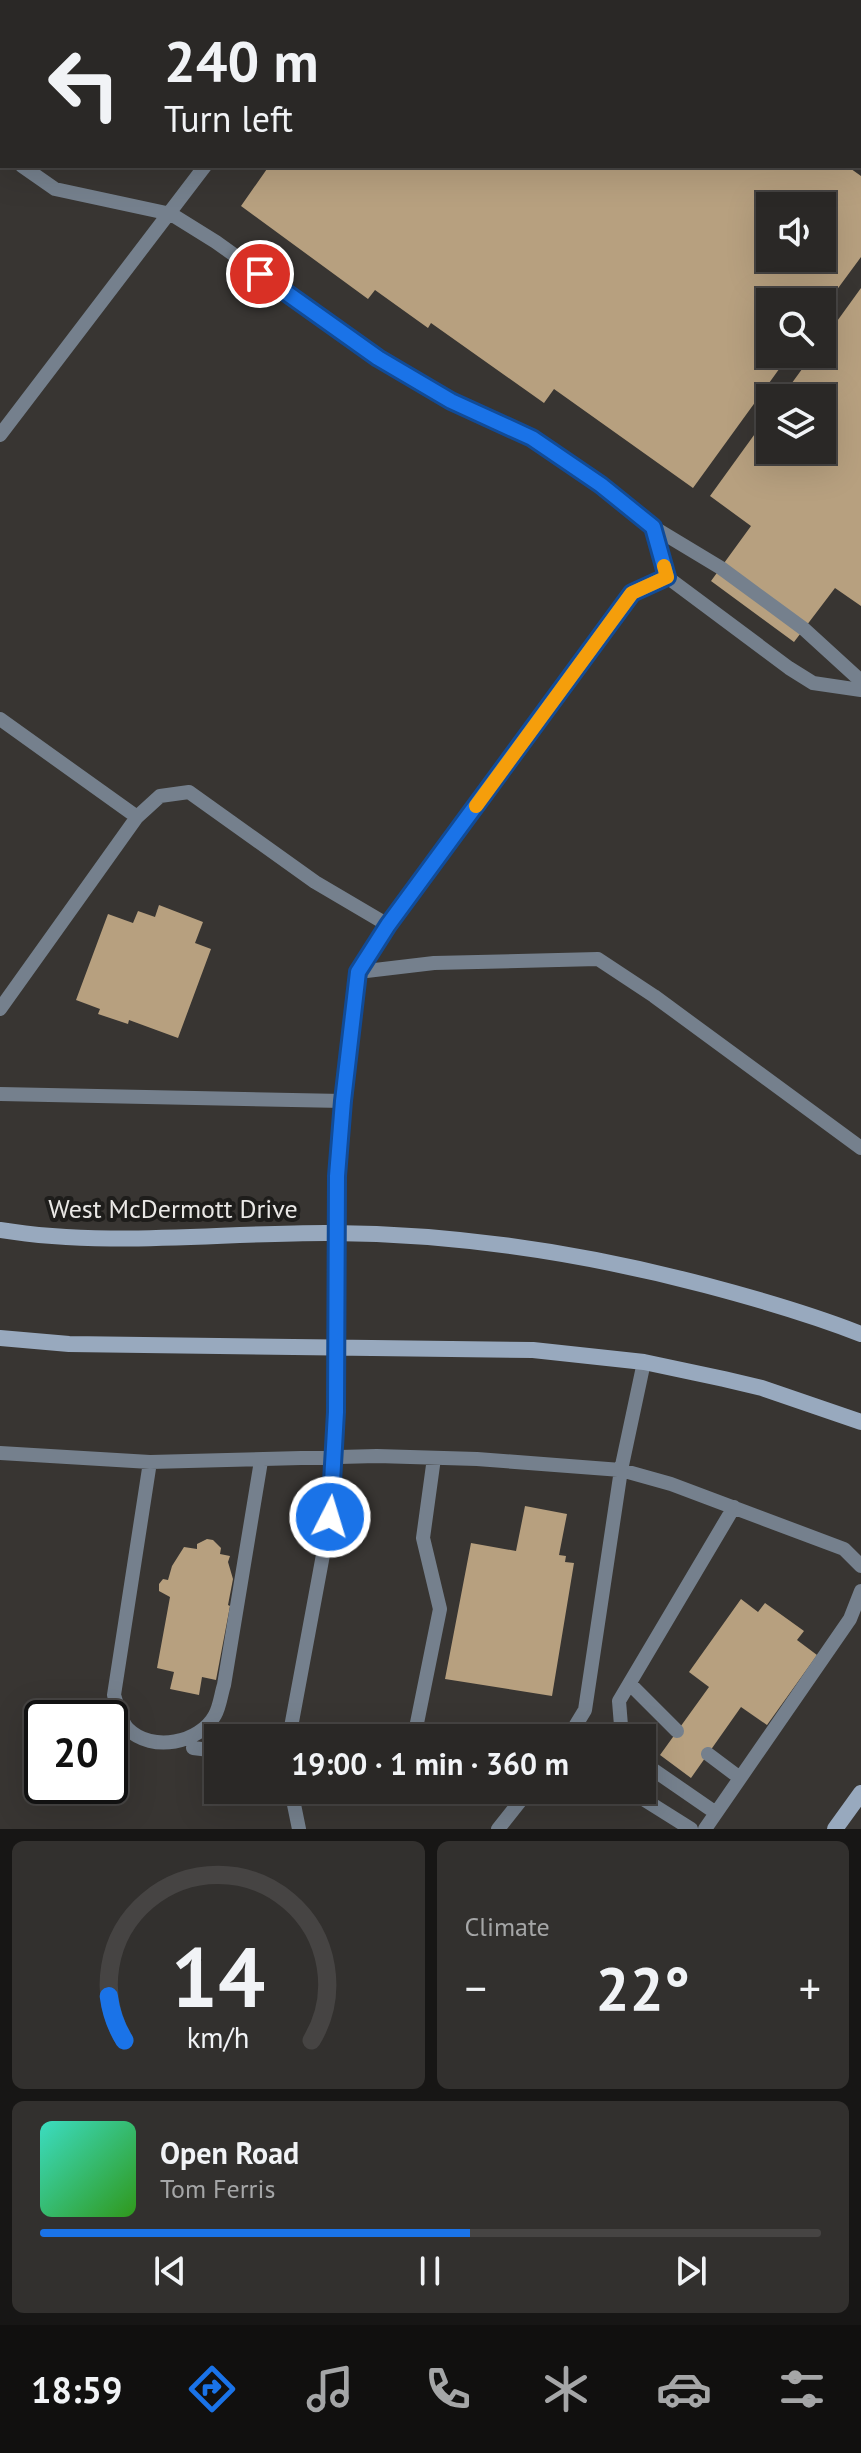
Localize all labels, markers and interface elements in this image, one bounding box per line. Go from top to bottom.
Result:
text: 240 m [164,25,319,97]
icon: left [32,32,136,136]
text: Turn left [164,95,293,142]
map controls [756,192,836,464]
button: sound [756,192,836,272]
pin [226,240,294,308]
icon: arrive [238,252,282,296]
button: search [756,288,836,368]
button: layers [756,384,836,464]
street label: West McDermott Drive [48,1192,298,1225]
position arrow [288,1475,372,1559]
speed limit sign: 20 [24,1700,128,1804]
text: 19:00 · 1 min · 360 m [291,1744,569,1783]
text: Climate [465,1910,550,1943]
text: 14 [171,1922,265,2030]
text: 22° [596,1949,690,2027]
text: − [465,1959,487,2016]
text: + [799,1959,821,2016]
text: km/h [187,2019,250,2056]
text: Open Road [160,2133,299,2172]
text: Tom Ferris [160,2172,275,2205]
icon: previous [148,2249,192,2293]
icon: pause [408,2249,452,2293]
icon: next [669,2249,713,2293]
icon: directions [184,2361,240,2417]
icon: music [302,2361,358,2417]
icon: phone [420,2361,476,2417]
icon: climate [538,2361,594,2417]
icon: car [656,2361,712,2417]
icon: filters [774,2361,830,2417]
text: 18:59 [31,2366,122,2413]

